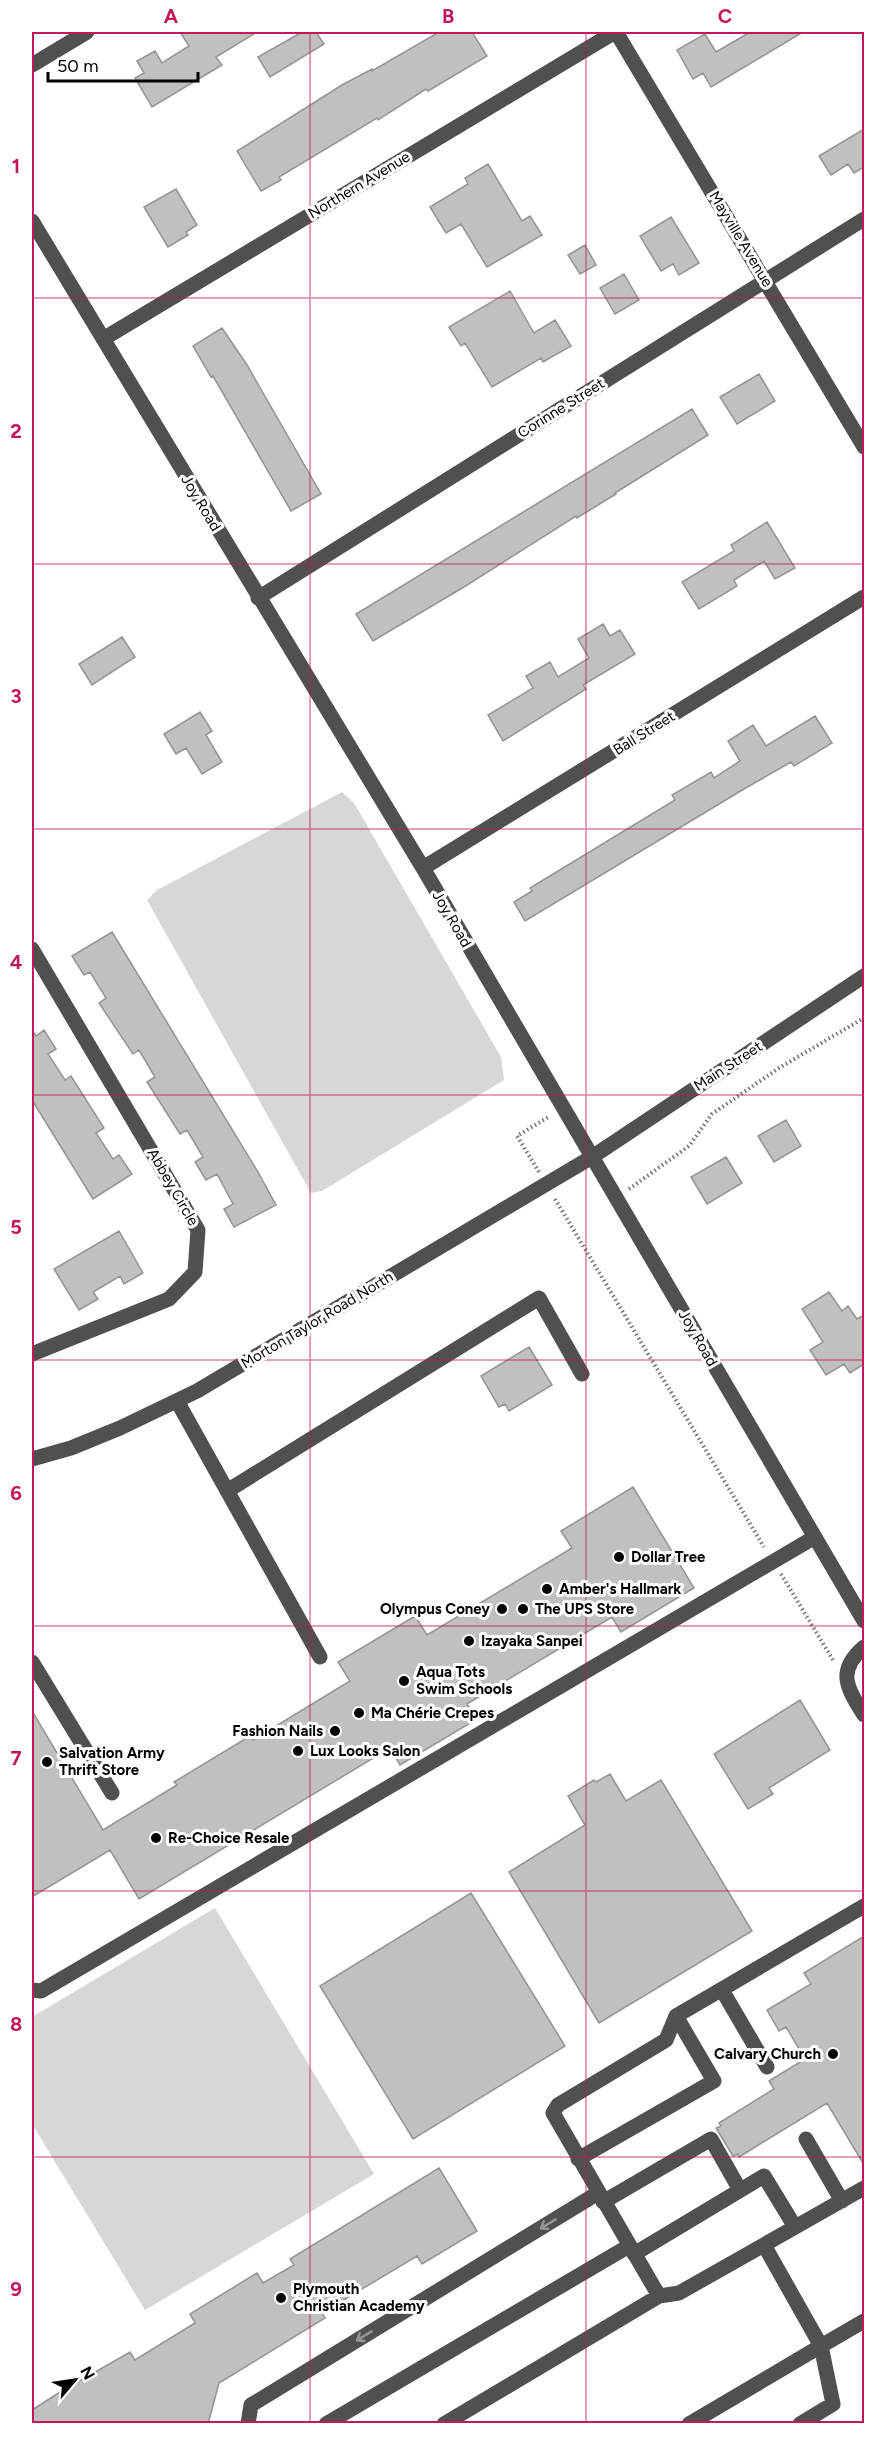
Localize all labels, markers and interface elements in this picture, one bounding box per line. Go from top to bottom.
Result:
text: A [164,4,179,28]
text: B [442,4,454,28]
text: C [718,4,732,28]
scale bar [48,45,198,83]
text: 50 m [57,55,99,77]
street label: Northern Avenue [305,148,413,222]
text: 1 [12,154,20,178]
street label: Mayville Avenue [705,188,777,290]
street label: Corinne Street [514,374,608,442]
text: 2 [10,419,22,443]
street label: Joy Road [177,472,225,534]
text: 3 [10,684,22,708]
street label: Ball Street [610,707,678,759]
street label: Joy Road [429,887,475,951]
text: 4 [10,950,23,974]
street label: Main Street [690,1037,766,1095]
street label: Abbey Circle [144,1145,202,1229]
text: 5 [10,1215,22,1239]
street label: Morton Taylor Road North [238,1267,396,1373]
street label: Joy Road [675,1306,721,1370]
text: 6 [10,1481,22,1505]
place label: Dollar Tree [631,1548,706,1566]
marker: Dollar Tree [612,1550,626,1564]
place label: Amber's Hallmark [559,1580,681,1598]
marker: Amber's Hallmark [540,1582,554,1596]
place label: Olympus Coney [380,1600,490,1618]
place label: The UPS Store [535,1600,635,1618]
marker: Olympus Coney [495,1602,509,1616]
marker: The UPS Store [516,1602,530,1616]
place label: Izayaka Sanpei [481,1632,583,1650]
marker: Izayaka Sanpei [462,1634,476,1648]
place label: Aqua Tots Swim Schools [416,1663,512,1698]
marker: Aqua Tots Swim Schools [397,1674,411,1688]
place label: Ma Chérie Crepes [371,1704,494,1722]
marker: Ma Chérie Crepes [352,1706,366,1720]
place label: Fashion Nails [232,1722,323,1740]
marker: Fashion Nails [328,1724,342,1738]
place label: Lux Looks Salon [310,1742,420,1760]
place label: Salvation Army Thrift Store [59,1744,165,1779]
marker: Lux Looks Salon [291,1744,305,1758]
text: 7 [10,1746,22,1770]
marker: Salvation Army Thrift Store [40,1755,54,1769]
place label: Re-Choice Resale [168,1829,290,1847]
marker: Re-Choice Resale [149,1831,163,1845]
text: 8 [10,2012,22,2036]
place label: Calvary Church [714,2045,821,2063]
marker: Calvary Church [826,2047,840,2061]
one-way arrow [540,2218,557,2230]
text: 9 [10,2277,22,2301]
place label: Plymouth Christian Academy [293,2280,425,2315]
marker: Plymouth Christian Academy [274,2291,288,2305]
one-way arrow [355,2330,372,2343]
north arrow [45,2350,105,2410]
text: N [76,2363,99,2383]

